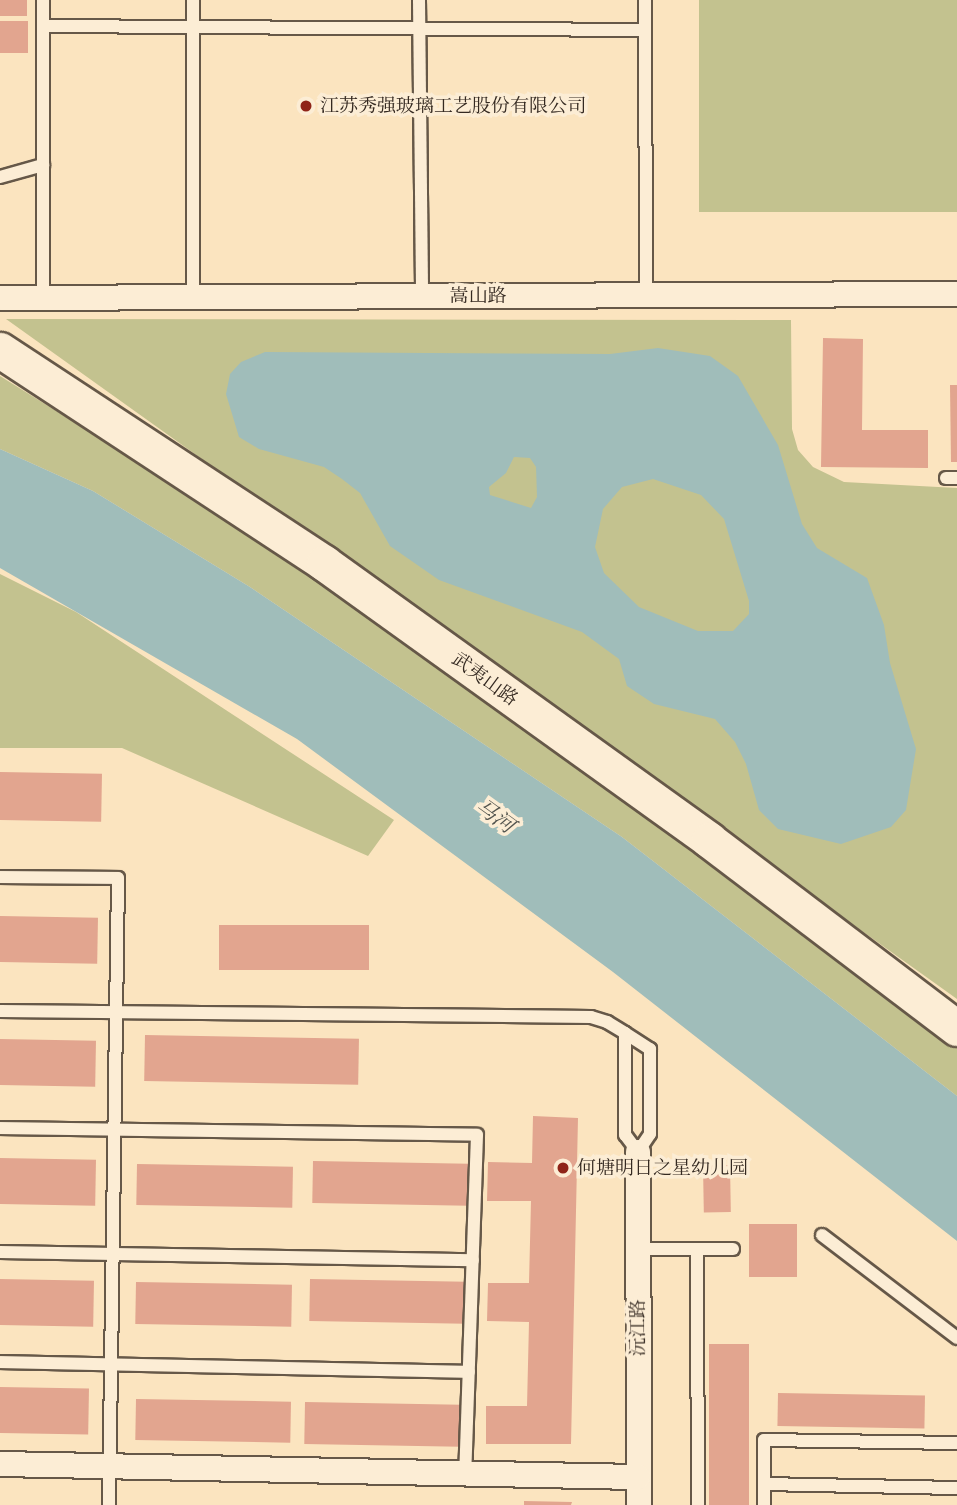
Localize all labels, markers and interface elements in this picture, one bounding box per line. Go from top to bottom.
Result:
place label: 江苏秀强玻璃工艺股份有限公司 [320,95,586,117]
marker: 江苏秀强玻璃工艺股份有限公司 [298,98,314,114]
street label: 嵩山路 [450,285,506,307]
street label: 武夷山路 [448,647,522,711]
water label: 马河 [471,793,519,839]
place label: 何塘明日之星幼儿园 [577,1157,748,1179]
marker: 何塘明日之星幼儿园 [555,1160,571,1176]
street label: 沅江路 [627,1300,649,1356]

